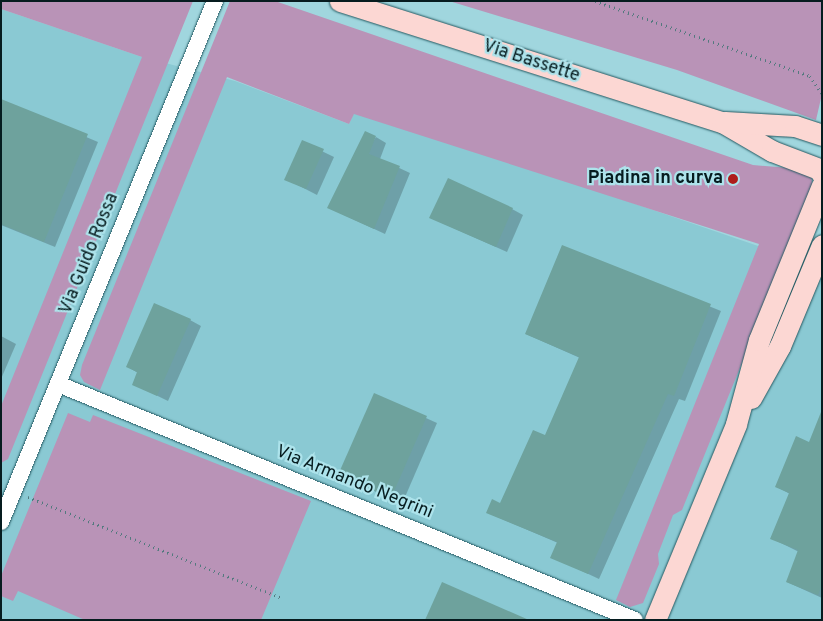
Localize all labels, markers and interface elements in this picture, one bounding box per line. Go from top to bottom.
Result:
street label: Via Bassette [480,36,582,88]
place label: Piadina in curva [588,168,723,190]
marker: Piadina in curva [727,173,739,185]
street label: Via Guido Rossa [56,190,124,318]
street label: Via Armando Negrini [272,441,436,525]

